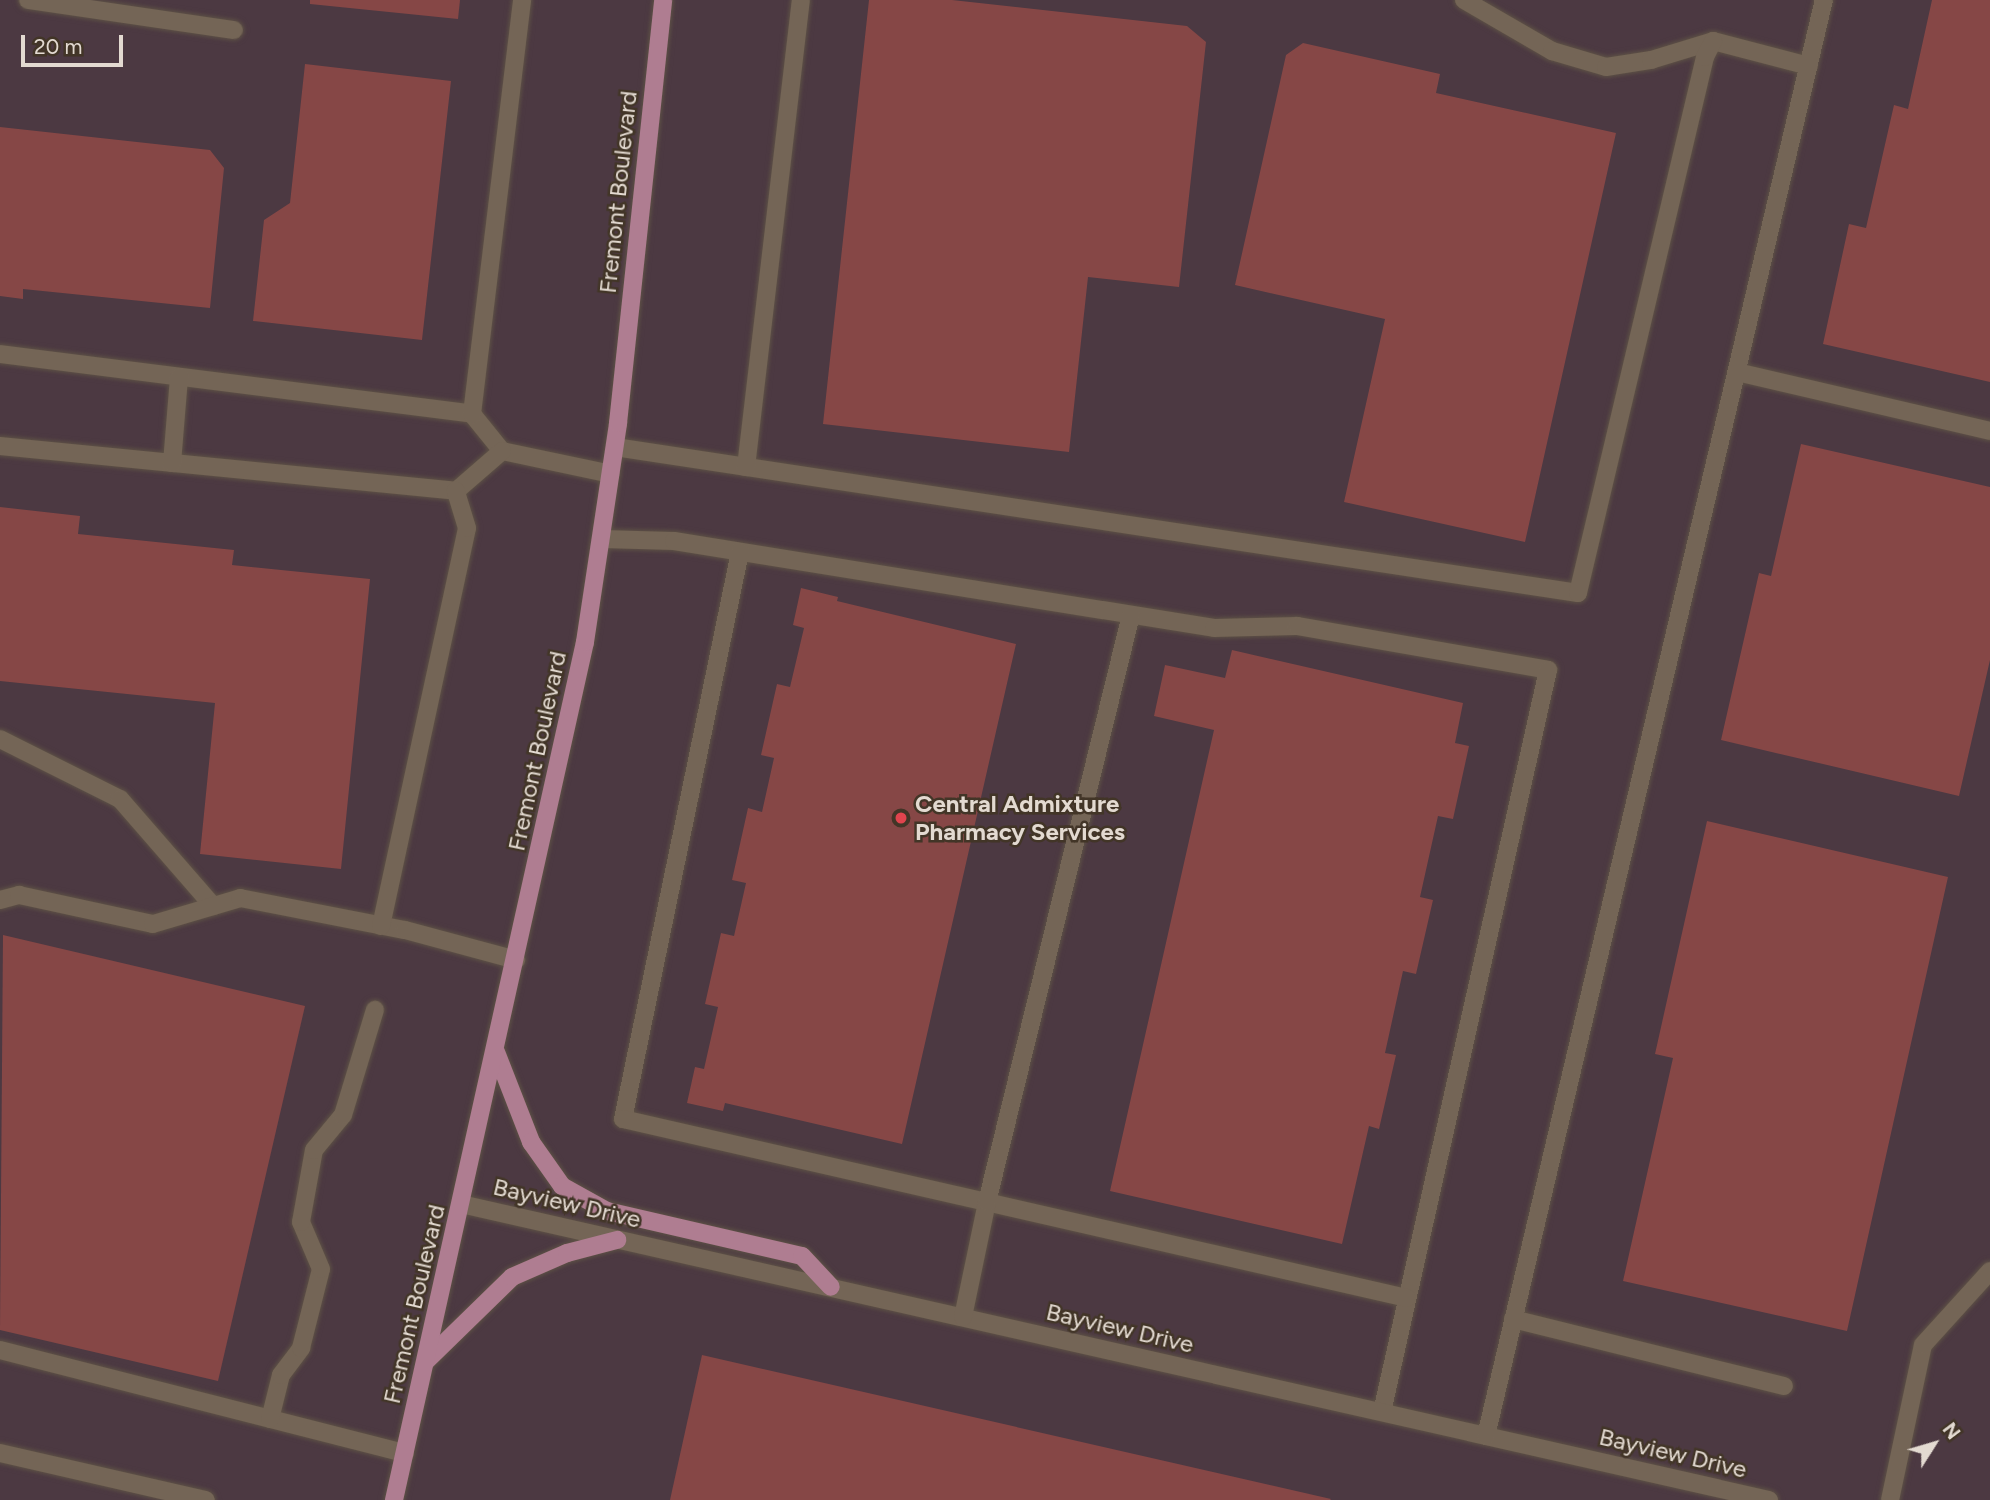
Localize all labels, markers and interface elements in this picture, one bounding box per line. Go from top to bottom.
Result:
scale bar [24,21,126,65]
text: 20 m [34,34,82,59]
street label: Fremont Boulevard [593,89,643,295]
street label: Fremont Boulevard [502,649,572,853]
place label: Central Admixture Pharmacy Services [915,790,1125,846]
marker: Central Admixture Pharmacy Services [893,810,909,826]
street label: Bayview Drive [490,1172,644,1234]
street label: Fremont Boulevard [377,1202,451,1406]
street label: Bayview Drive [1043,1297,1197,1359]
north arrow [1899,1409,1969,1479]
text: N [1938,1418,1965,1444]
street label: Bayview Drive [1596,1422,1750,1484]

